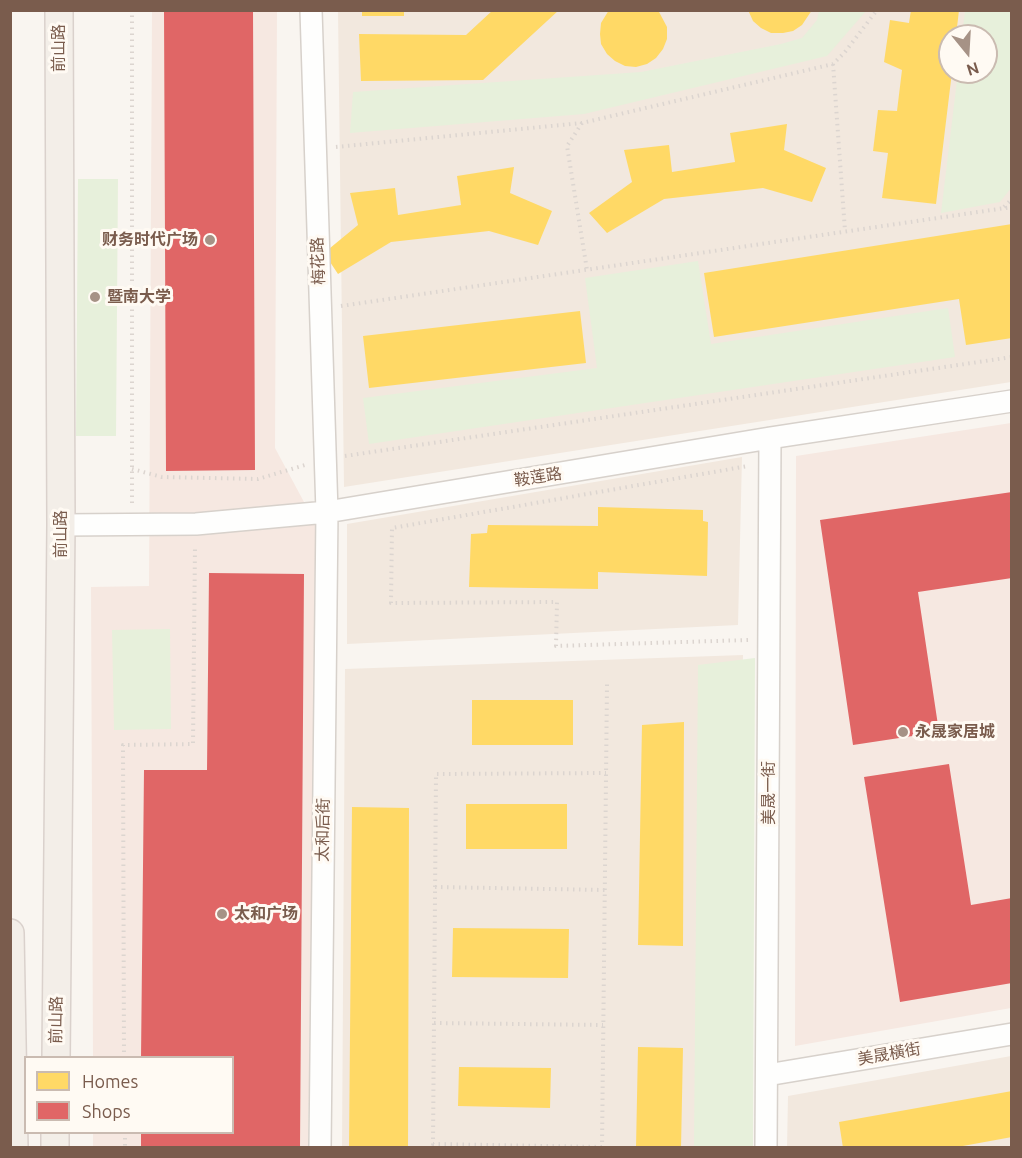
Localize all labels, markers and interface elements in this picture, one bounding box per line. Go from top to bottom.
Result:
street label: 前山路 [49,24,69,72]
north arrow [938,24,998,84]
text: N [964,59,981,80]
place label: 财务时代广场 [102,230,198,250]
marker: 财务时代广场 [203,233,217,247]
street label: 梅花路 [308,237,328,285]
place label: 暨南大学 [107,287,171,307]
marker: 暨南大学 [88,290,102,304]
street label: 鞍莲路 [513,464,563,490]
street label: 前山路 [51,510,71,558]
place label: 永晟家居城 [915,722,995,742]
marker: 永晟家居城 [896,725,910,739]
street label: 美晟一街 [759,761,779,825]
street label: 太和后街 [313,798,333,862]
place label: 太和广场 [234,904,298,924]
marker: 太和广场 [215,907,229,921]
street label: 前山路 [46,996,66,1044]
street label: 美晟橫街 [856,1039,922,1069]
legend [24,1056,234,1134]
text: Homes [82,1071,138,1091]
text: Shops [82,1101,131,1121]

